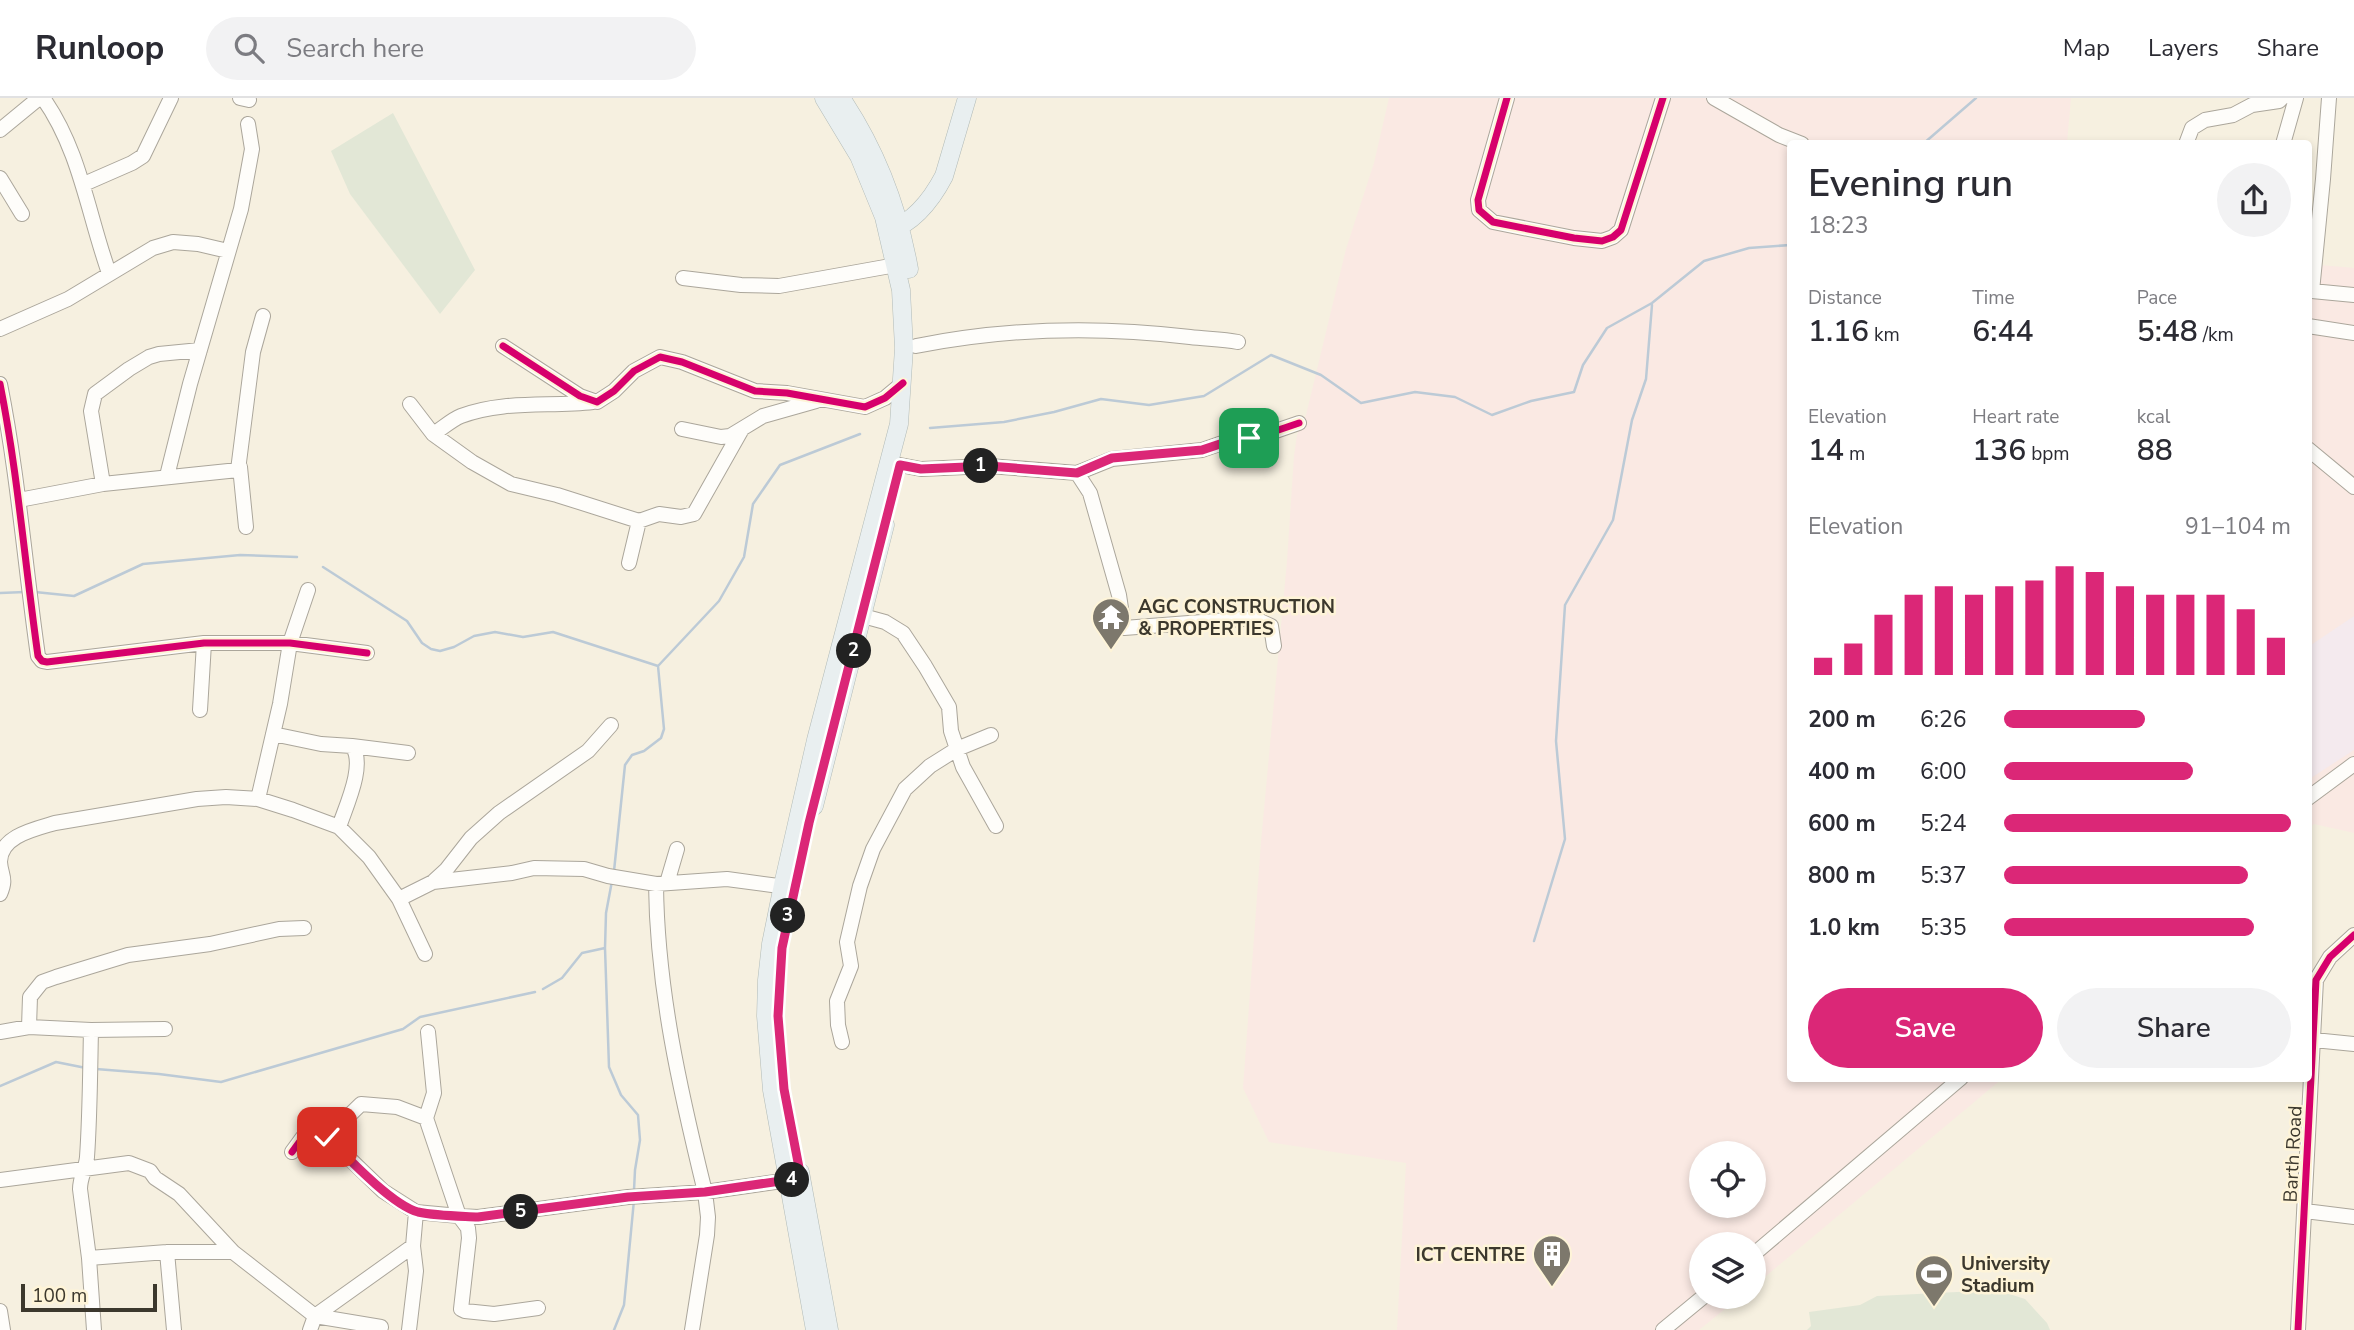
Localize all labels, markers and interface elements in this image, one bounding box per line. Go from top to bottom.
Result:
search box [206,17,696,80]
text: Runloop [35,26,164,71]
icon: search [230,29,268,67]
text: Search here [286,31,424,66]
text: Map [2063,32,2110,64]
text: Layers [2148,32,2219,64]
text: Share [2257,32,2319,64]
text: Evening run [1808,158,2013,209]
button: share [2217,163,2291,237]
text: 18:23 [1808,210,1868,241]
text: Distance [1808,285,1882,311]
text: Time [1972,285,2015,311]
text: Pace [2137,285,2177,311]
text: 1.16 [1808,311,1869,352]
text: 6:44 [1972,311,2033,352]
text: 5:48 [2137,311,2198,352]
text: km [1869,322,1900,348]
text: /km [2198,322,2234,348]
text: Elevation [1808,404,1887,430]
text: Heart rate [1972,404,2059,430]
text: kcal [2137,404,2170,430]
pin [1219,408,1279,468]
icon: arrive [1230,419,1268,457]
text: 14 [1808,430,1844,471]
text: 136 [1972,430,2026,471]
text: 88 [2137,430,2173,471]
text: m [1844,441,1865,467]
text: bpm [2026,441,2070,467]
pin: 1 [964,448,998,484]
text: 1 [975,452,986,478]
text: Elevation [1808,511,1903,542]
text: 91–104 m [2185,511,2291,542]
place label: AGC CONSTRUCTION & PROPERTIES [1138,594,1335,642]
temple icon: AGC CONSTRUCTION & PROPERTIES [1090,596,1132,651]
pin: 2 [836,634,872,668]
text: 2 [848,637,859,663]
text: 200 m [1808,704,1876,735]
text: 6:26 [1920,704,1967,735]
text: 400 m [1808,756,1876,787]
text: 6:00 [1920,756,1967,787]
text: 600 m [1808,808,1876,839]
text: 5:24 [1920,808,1967,839]
text: 800 m [1808,860,1876,891]
text: 5:37 [1920,860,1967,891]
pin: 3 [770,898,806,934]
text: 3 [782,902,793,928]
text: 1.0 km [1808,912,1880,943]
text: 5:35 [1920,912,1967,943]
button: Save [1808,988,2043,1068]
button: Share [2057,988,2291,1068]
street label: Barth Road [2277,1105,2309,1203]
pin [297,1107,357,1167]
icon: check [308,1118,346,1156]
map controls [1689,1141,1766,1309]
button: locate [1689,1141,1766,1218]
pin: 4 [774,1162,810,1198]
text: 4 [786,1166,797,1192]
pin: 5 [504,1194,538,1230]
text: 5 [515,1198,526,1224]
button: layers [1689,1232,1766,1309]
building icon: ICT CENTRE [1531,1233,1573,1288]
place label: ICT CENTRE [1415,1242,1525,1268]
place label: University Stadium [1961,1251,2051,1299]
sports icon: University Stadium [1913,1253,1955,1308]
scale bar [21,1281,158,1313]
text: 100 m [32,1283,87,1309]

